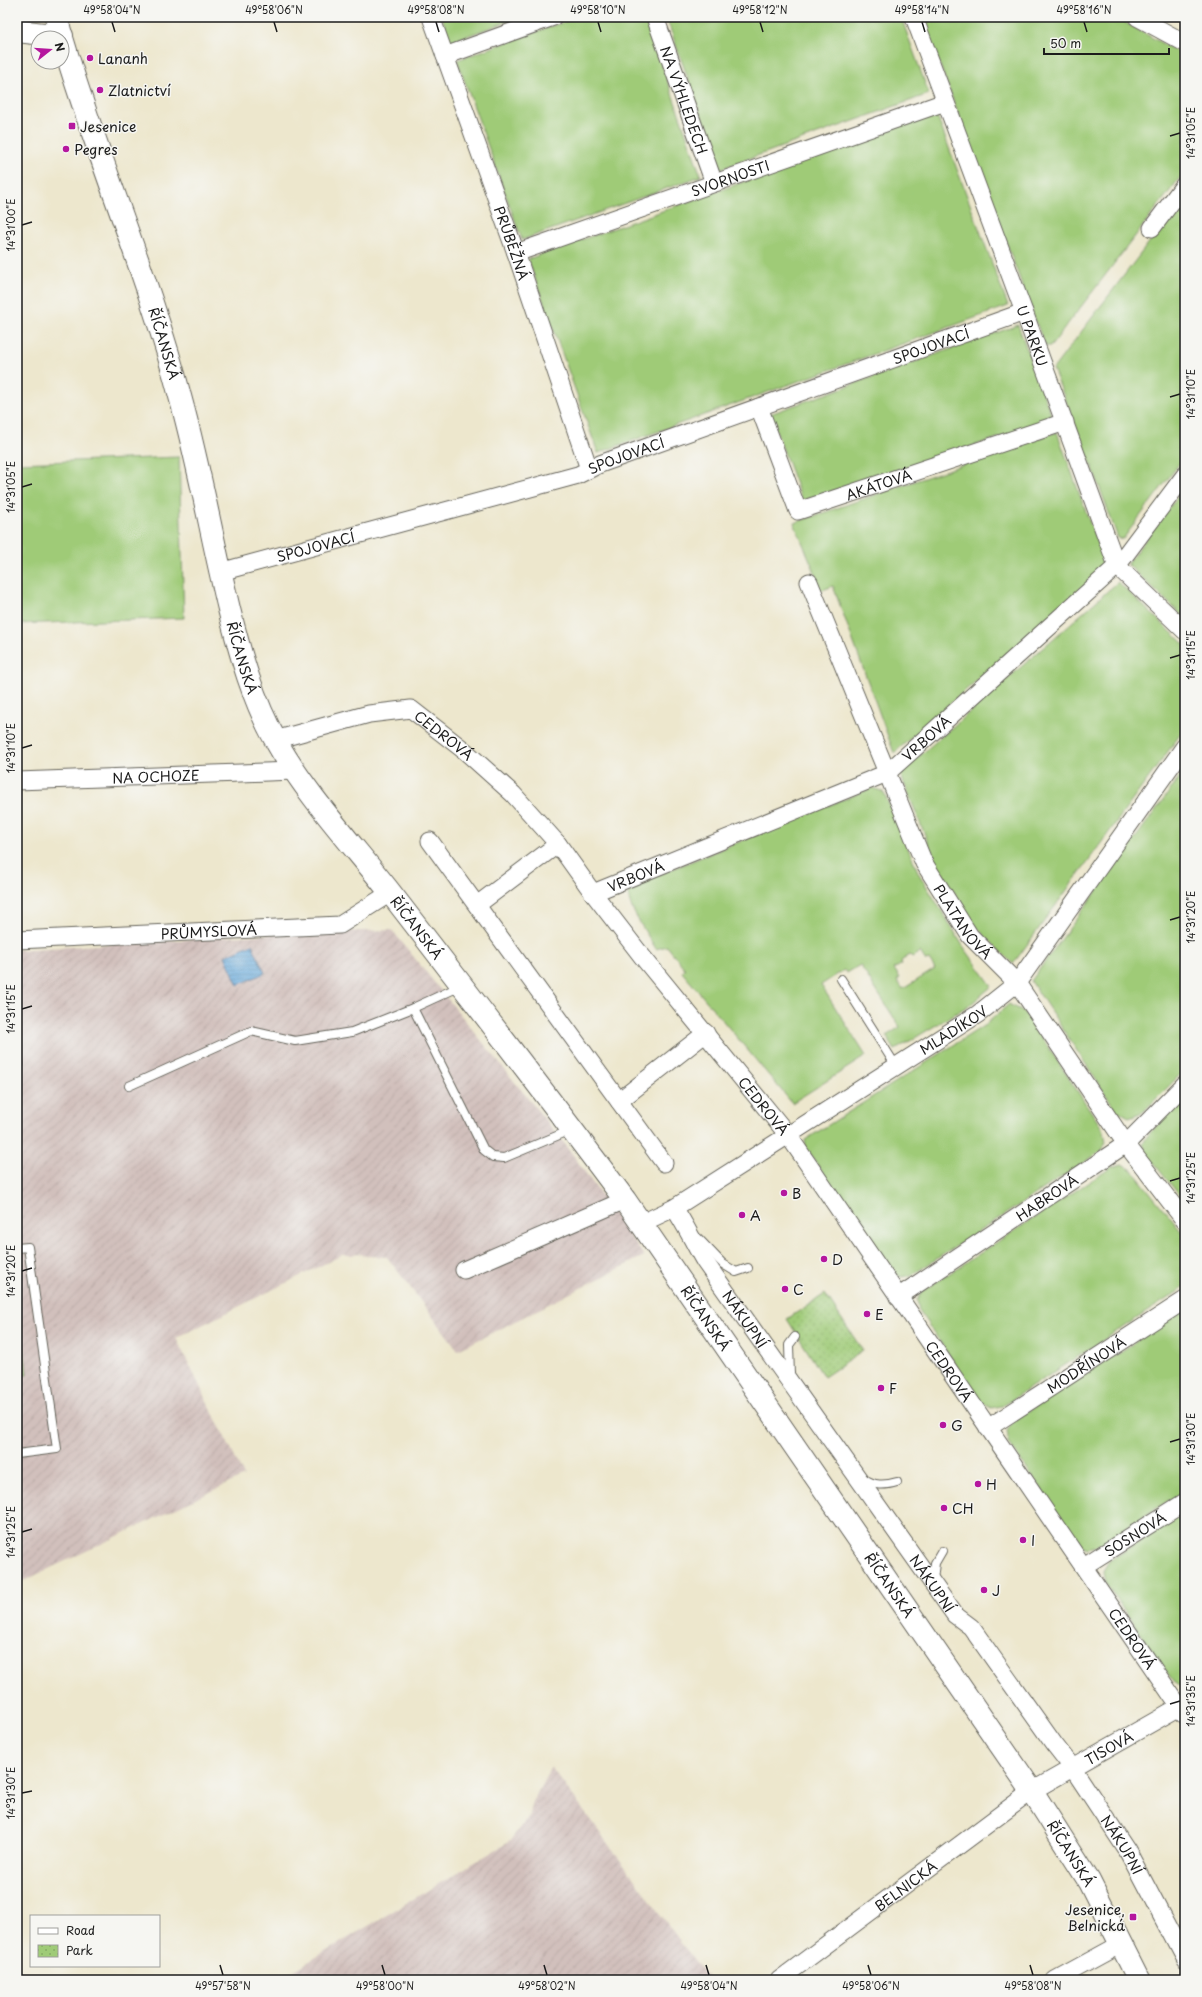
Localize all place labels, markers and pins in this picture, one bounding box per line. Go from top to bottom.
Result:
place label: Lananh [98,48,148,69]
marker: Lananh [85,53,95,63]
place label: Zlatnictví [108,80,171,101]
marker: Zlatnictví [95,85,105,95]
place label: Jesenice [80,116,136,137]
marker: Jesenice [67,121,77,131]
place label: Pegres [74,139,118,160]
marker: Pegres [61,144,71,154]
place label: B [792,1183,801,1204]
marker: B [779,1188,789,1198]
place label: A [750,1205,761,1226]
marker: A [737,1210,747,1220]
place label: D [832,1249,843,1270]
marker: D [819,1254,829,1264]
place label: C [793,1279,804,1300]
marker: C [780,1284,790,1294]
place label: E [875,1304,884,1325]
marker: E [862,1309,872,1319]
place label: F [889,1378,897,1399]
marker: F [876,1383,886,1393]
place label: G [951,1415,963,1436]
marker: G [938,1420,948,1430]
place label: H [986,1474,997,1495]
marker: H [973,1479,983,1489]
place label: CH [952,1498,974,1519]
marker: CH [939,1503,949,1513]
place label: I [1031,1530,1035,1551]
marker: I [1018,1535,1028,1545]
place label: J [992,1580,1000,1601]
marker: J [979,1585,989,1595]
place label: Jesenice, Belnická [1065,1899,1125,1936]
marker: Jesenice, Belnická [1128,1912,1138,1922]

